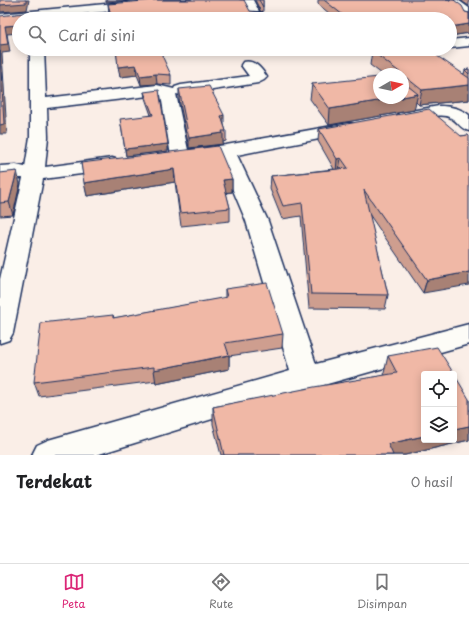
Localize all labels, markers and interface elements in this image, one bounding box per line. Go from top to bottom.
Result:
search box [12,12,457,56]
icon: search [26,23,48,45]
text: Cari di sini [58,23,135,46]
north arrow [373,68,409,104]
map controls [421,371,457,443]
button: locate [421,371,457,407]
button: layers [421,407,457,443]
text: Terdekat [16,468,92,494]
text: 0 hasil [411,472,453,491]
tab: Peta [62,571,85,612]
tab: Rute [209,571,233,612]
tab: Disimpan [357,571,407,612]

